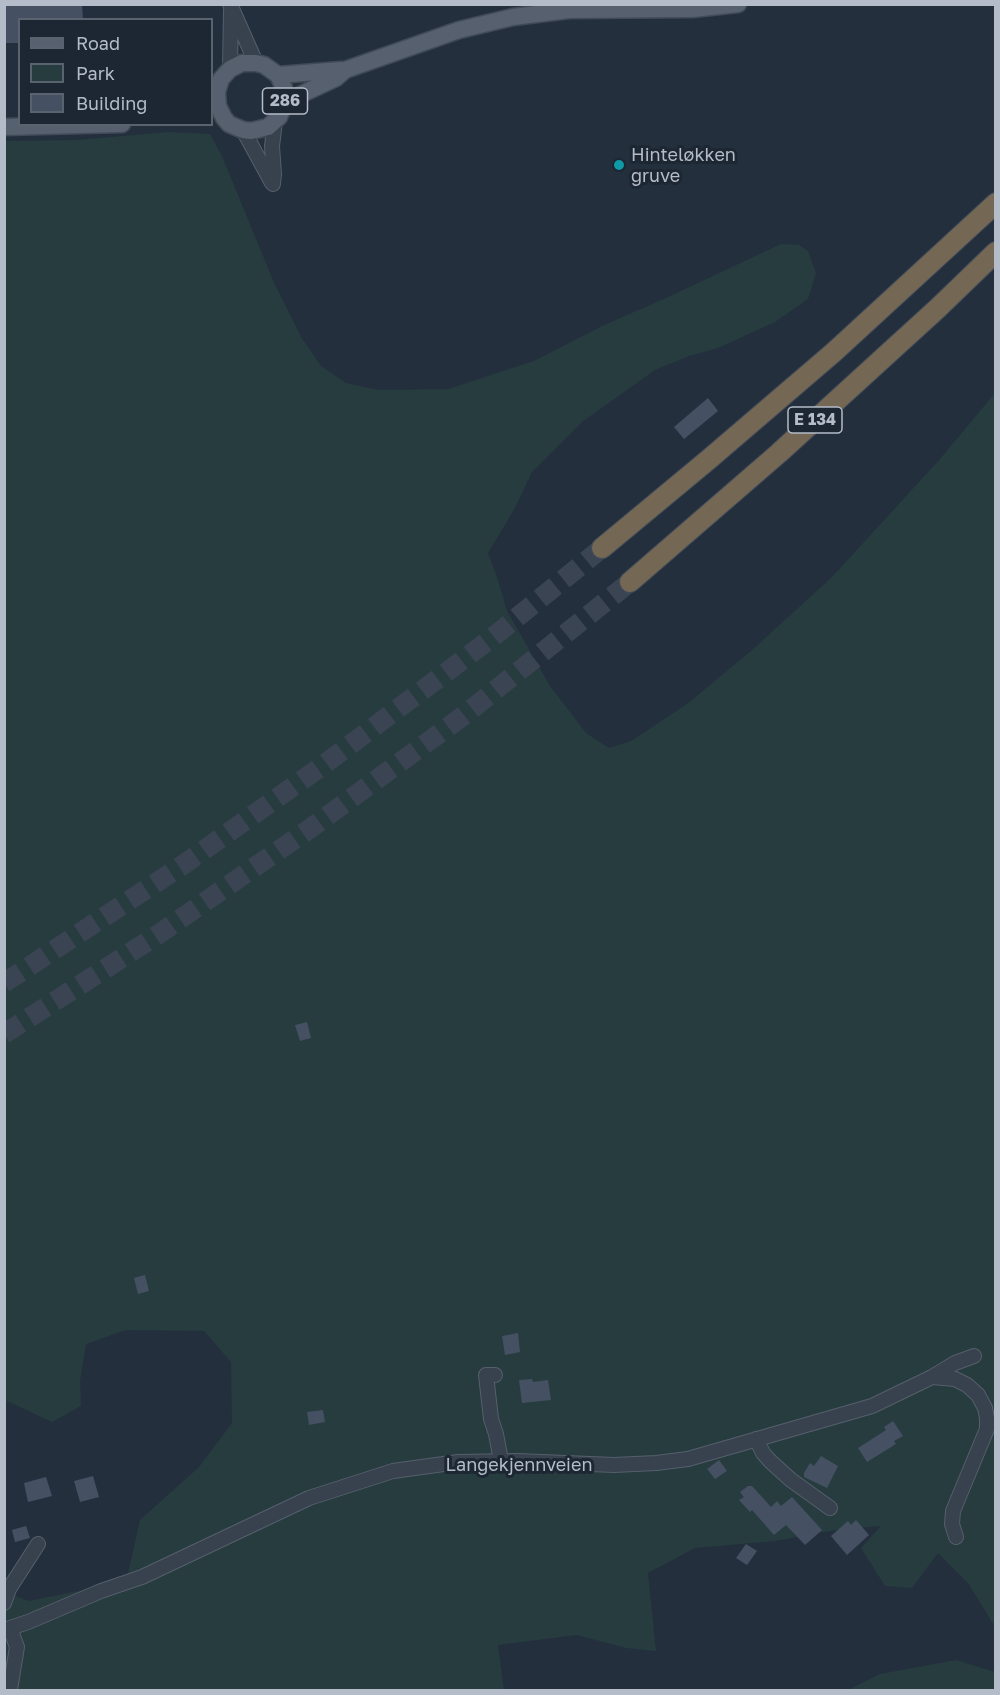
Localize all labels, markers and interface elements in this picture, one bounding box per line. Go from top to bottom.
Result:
legend [18,18,213,126]
text: Road [76,32,120,54]
text: Park [76,62,115,84]
road number: 286 [262,88,308,114]
text: Building [76,92,147,114]
place label: Hinteløkken gruve [631,144,736,186]
marker: Hinteløkken gruve [612,158,626,172]
road number: E 134 [788,407,842,433]
street label: Langekjennveien [446,1454,592,1476]

